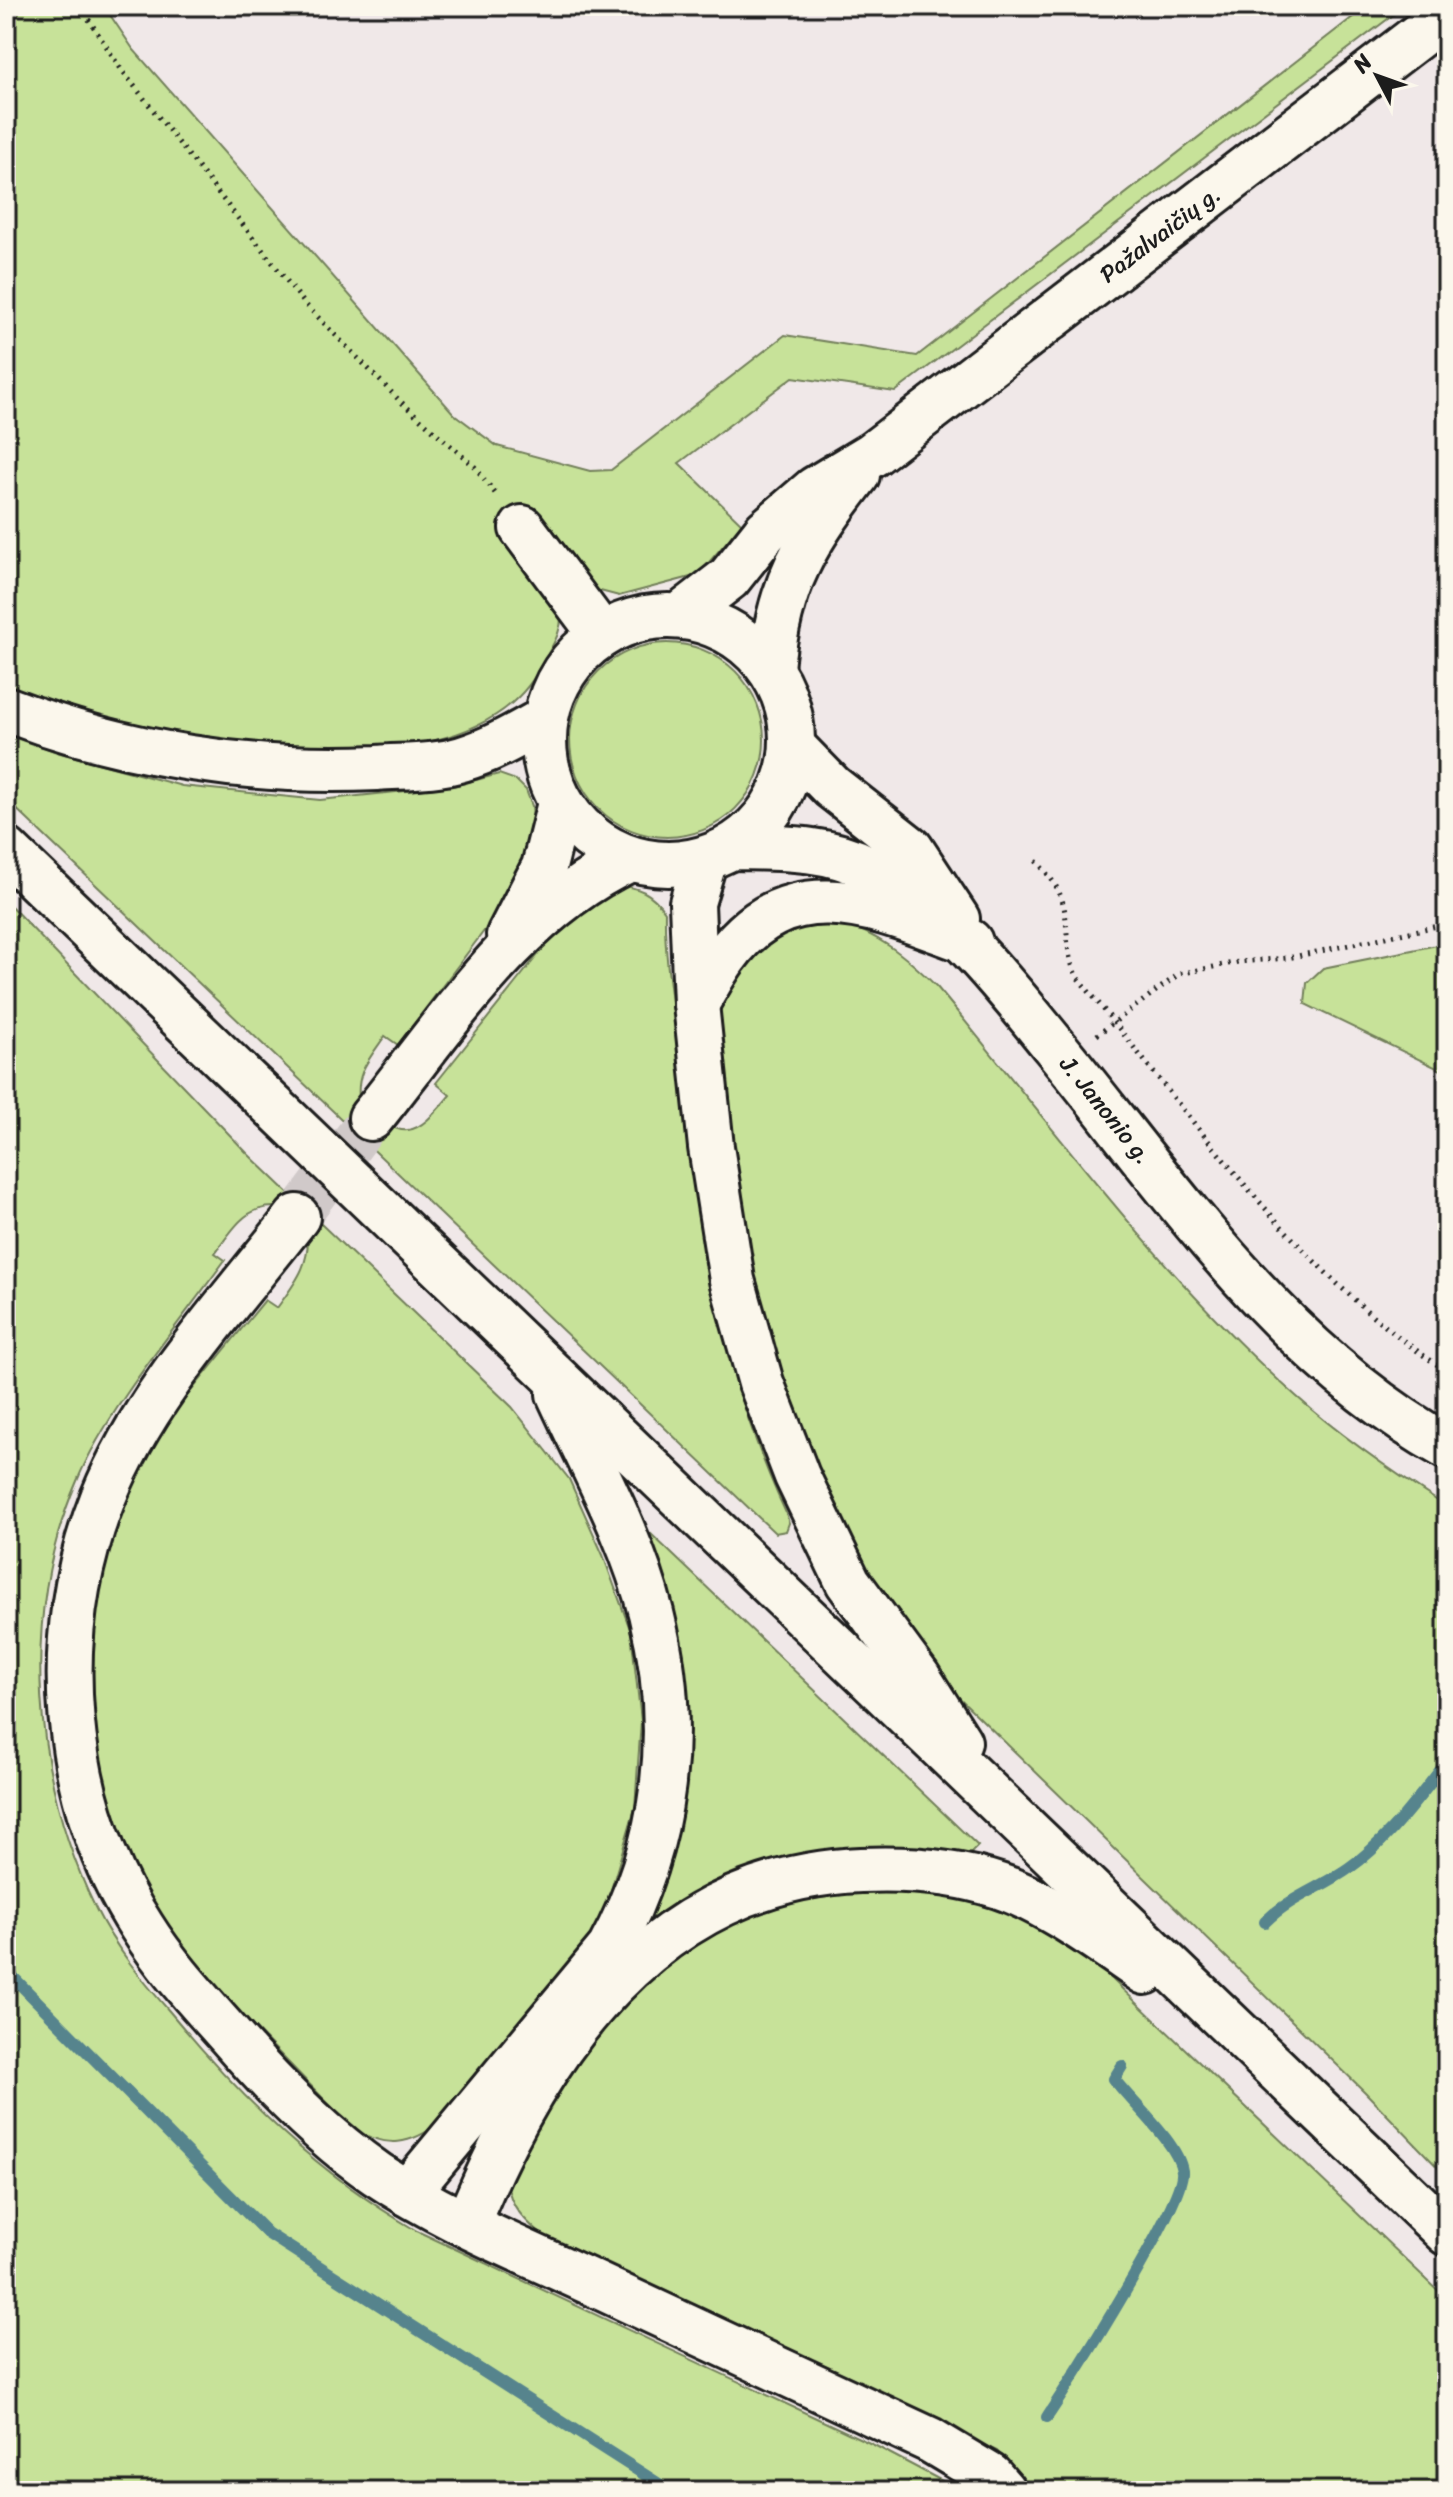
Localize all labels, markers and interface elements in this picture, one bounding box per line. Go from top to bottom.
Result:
north arrow [1337,36,1417,116]
text: N [1342,44,1382,83]
street label: Pažalvaičių g. [1090,174,1230,294]
street label: J. Janonio g. [1048,1045,1163,1174]

